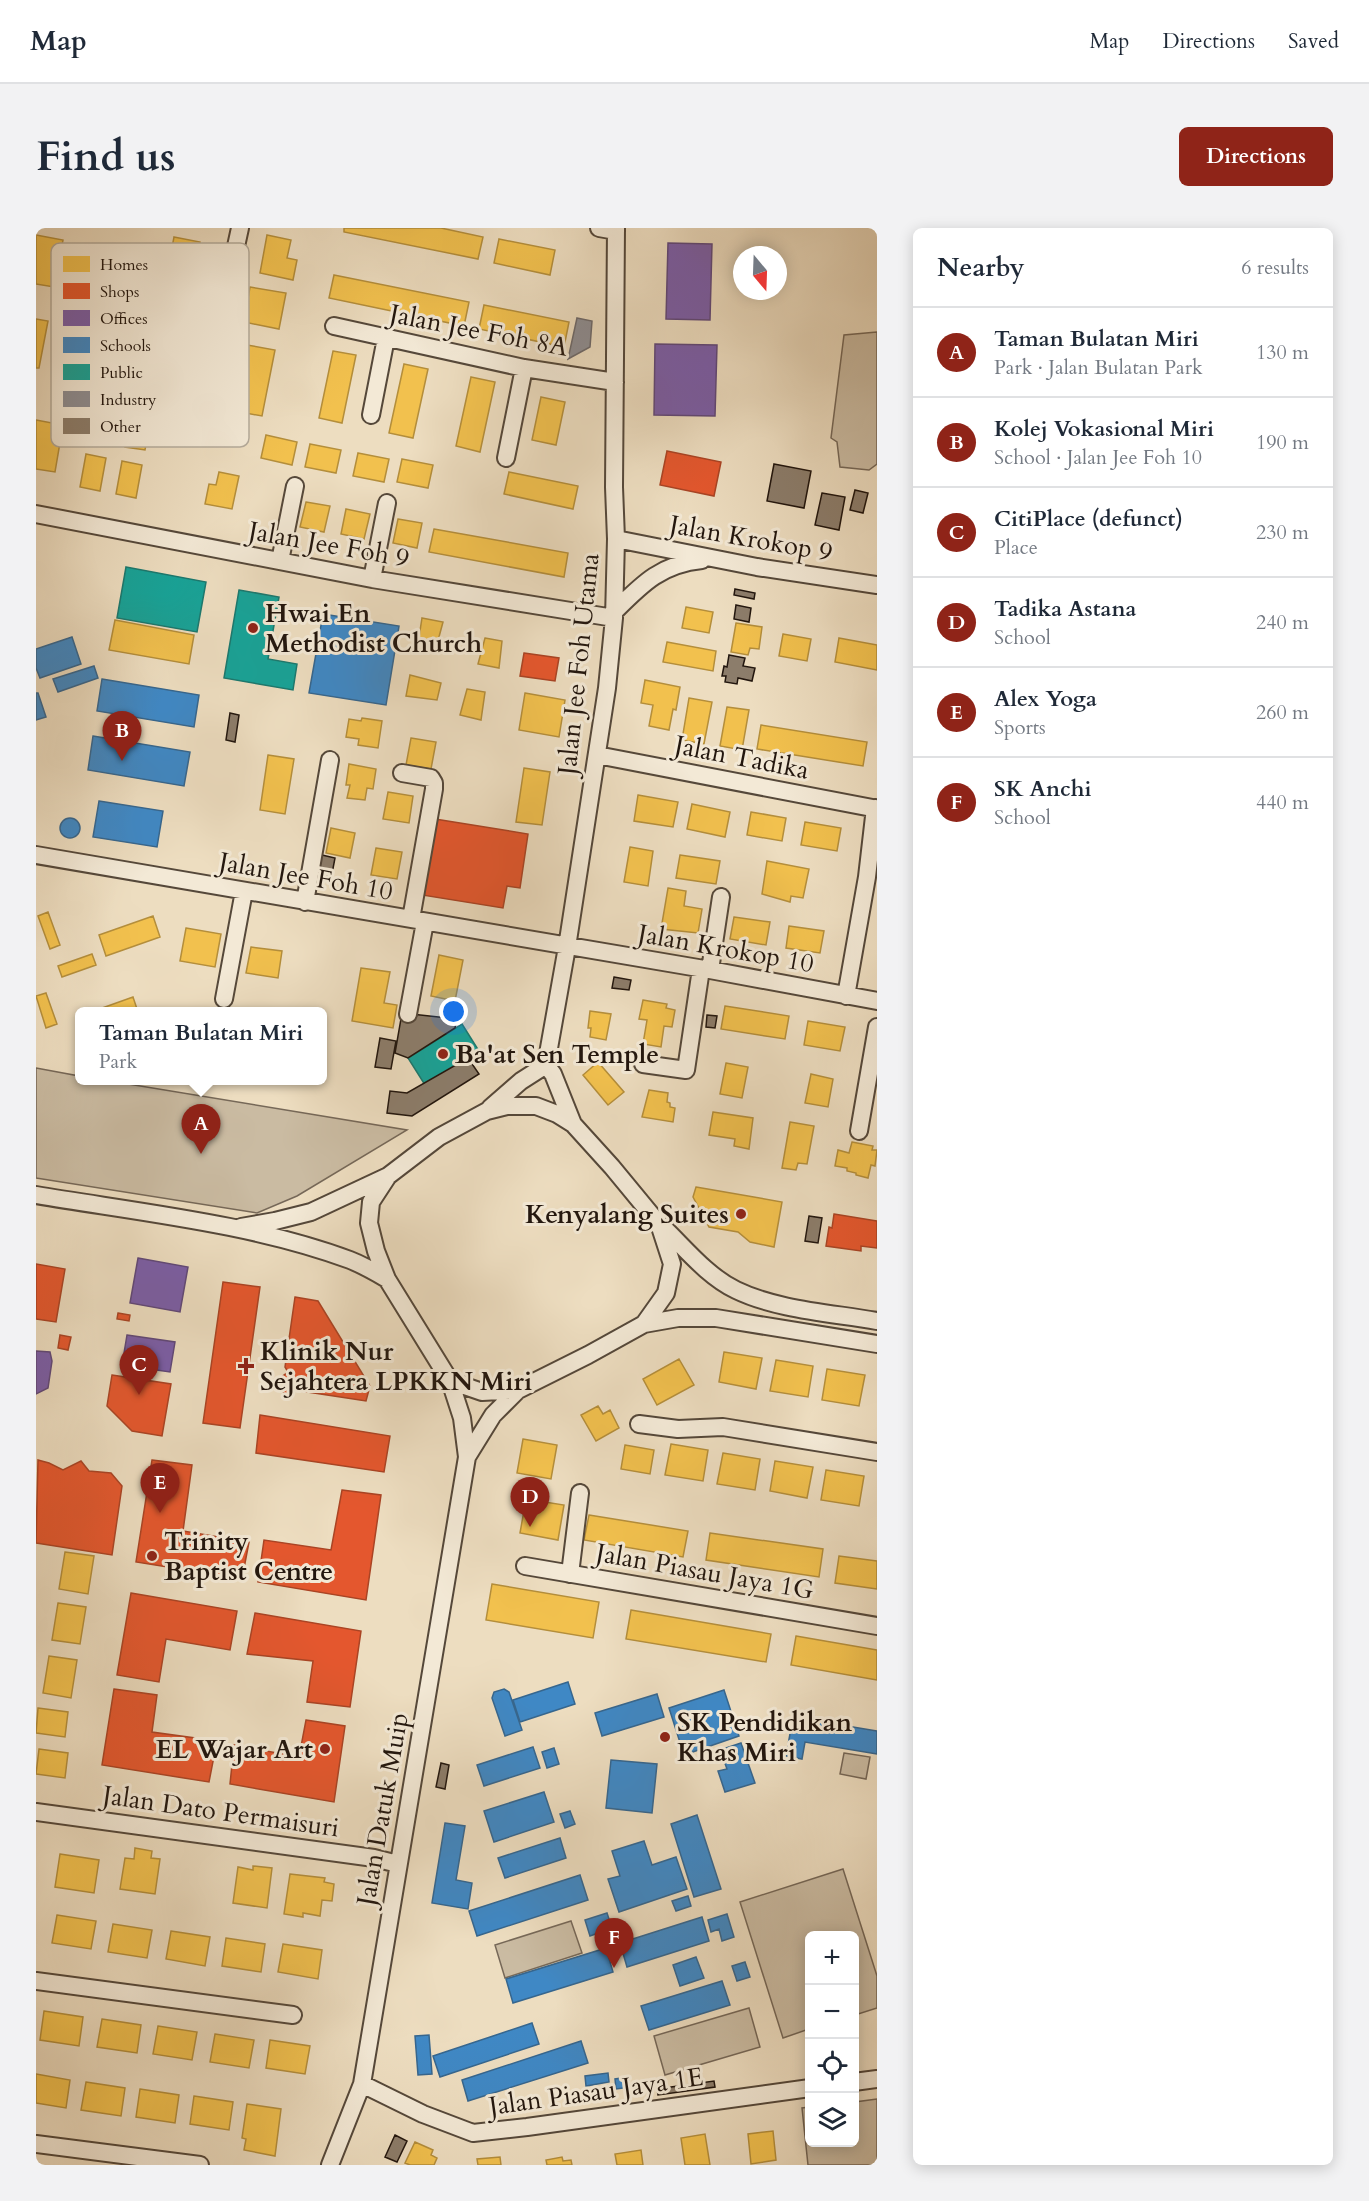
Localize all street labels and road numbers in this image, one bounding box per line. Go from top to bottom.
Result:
street label: Jalan Jee Foh 8A [383,295,572,365]
street label: Jalan Krokop 9 [663,506,835,570]
street label: Jalan Jee Foh 9 [242,512,412,576]
street label: Jalan Jee Foh Utama [549,551,608,781]
street label: Jalan Tadika [668,727,812,788]
street label: Jalan Jee Foh 10 [212,843,396,909]
street label: Jalan Krokop 10 [631,915,817,981]
street label: Jalan Piasau Jaya 1G [589,1534,817,1608]
street label: Jalan Datuk Muip [348,1710,417,1912]
street label: Jalan Dato Permaisuri [97,1777,341,1845]
street label: Jalan Piasau Jaya 1E [483,2059,706,2124]

